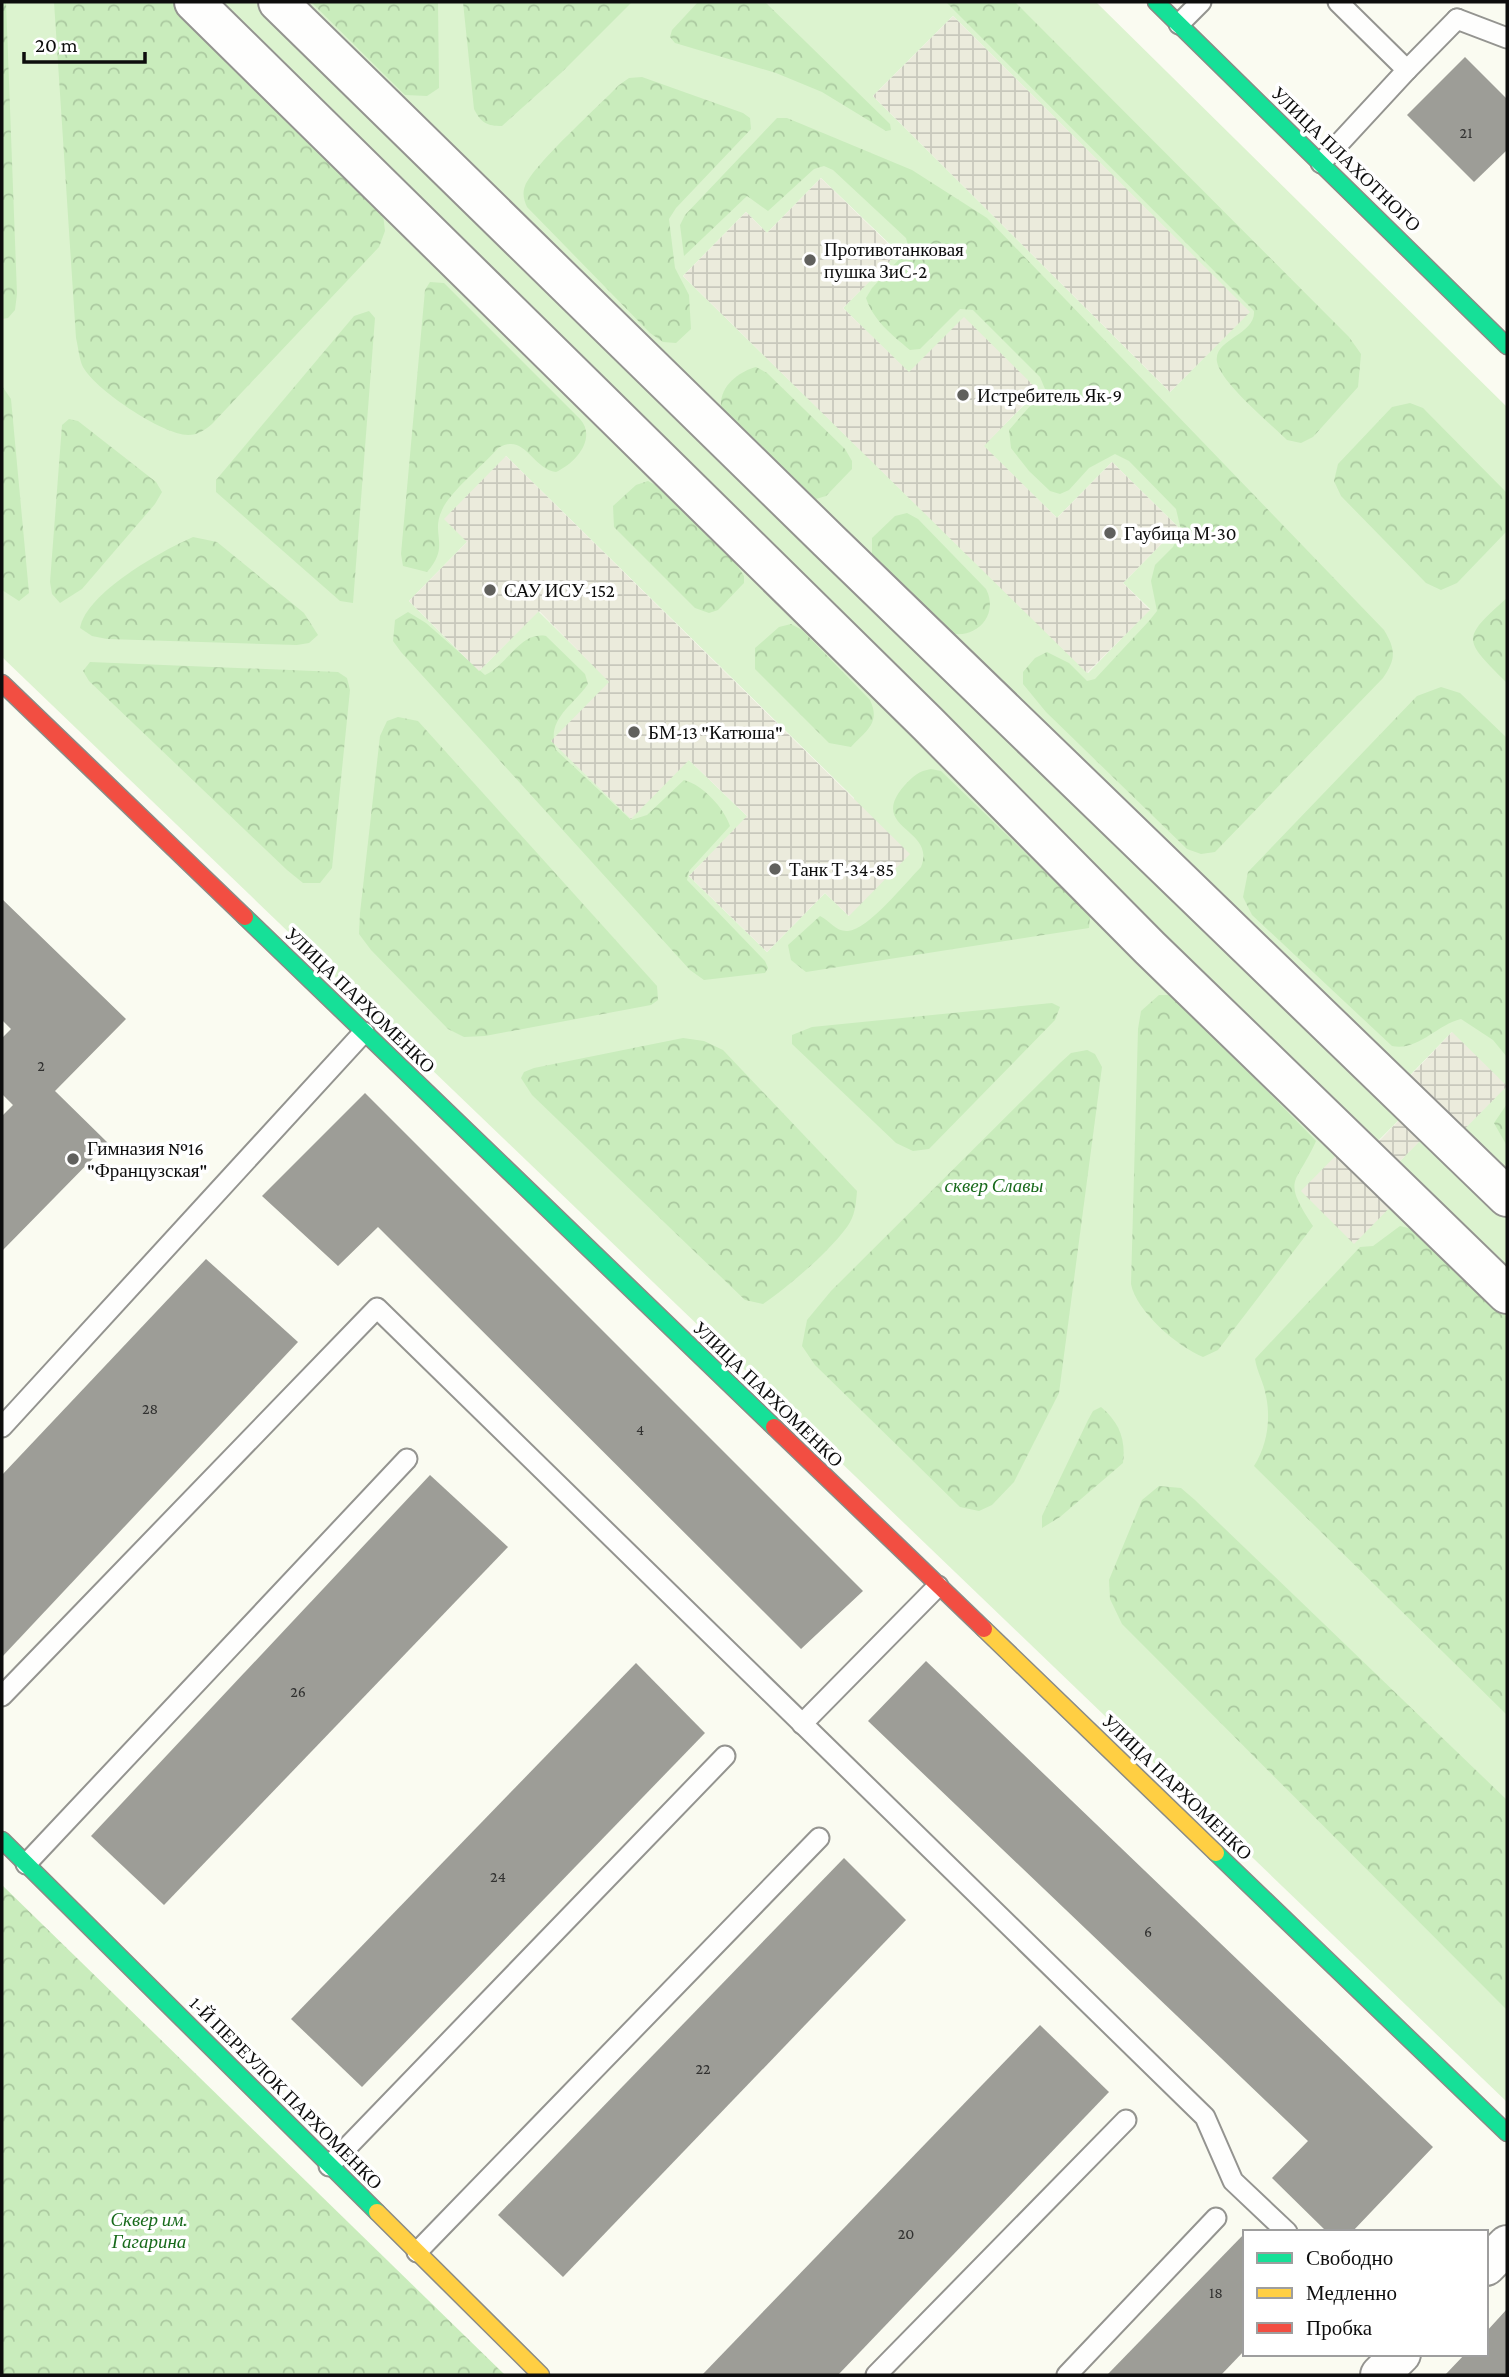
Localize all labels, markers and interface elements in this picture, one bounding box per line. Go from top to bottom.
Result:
scale bar [24,21,145,65]
text: 20 m [35,33,78,57]
street label: УЛИЦА ПЛАХОТНОГО [1267,82,1425,236]
house number: 21 [1460,124,1472,141]
place label: Противотанковая пушка ЗиС-2 [824,239,964,282]
marker: Противотанковая пушка ЗиС-2 [802,252,818,268]
place label: Истребитель Як-9 [977,385,1122,406]
marker: Истребитель Як-9 [955,387,971,403]
place label: Гаубица М-30 [1124,523,1237,544]
marker: Гаубица М-30 [1102,525,1118,541]
place label: САУ ИСУ-152 [504,580,615,601]
marker: САУ ИСУ-152 [482,582,498,598]
place label: БМ-13 "Катюша" [648,722,783,743]
marker: БМ-13 "Катюша" [626,724,642,740]
place label: Танк Т-34-85 [789,859,894,880]
marker: Танк Т-34-85 [767,861,783,877]
street label: УЛИЦА ПАРХОМЕНКО [281,923,439,1077]
house number: 2 [37,1057,45,1074]
place label: Гимназия №16 "Французская" [87,1138,207,1181]
marker: Гимназия №16 "Французская" [65,1151,81,1167]
park label: сквер Славы [945,1175,1044,1196]
street label: УЛИЦА ПАРХОМЕНКО [689,1317,847,1471]
house number: 28 [142,1400,158,1417]
house number: 4 [636,1421,644,1438]
house number: 26 [290,1683,306,1700]
street label: УЛИЦА ПАРХОМЕНКО [1098,1710,1256,1864]
house number: 24 [490,1868,506,1885]
house number: 6 [1144,1923,1152,1940]
street label: 1-Й ПЕРЕУЛОК ПАРХОМЕНКО [185,1992,387,2194]
house number: 22 [695,2060,711,2077]
park label: Сквер им. Гагарина [110,2209,188,2252]
house number: 20 [898,2225,914,2242]
legend [1243,2230,1488,2356]
text: Свободно [1306,2246,1393,2270]
text: Медленно [1306,2281,1397,2305]
house number: 18 [1209,2284,1223,2301]
text: Пробка [1306,2316,1373,2340]

